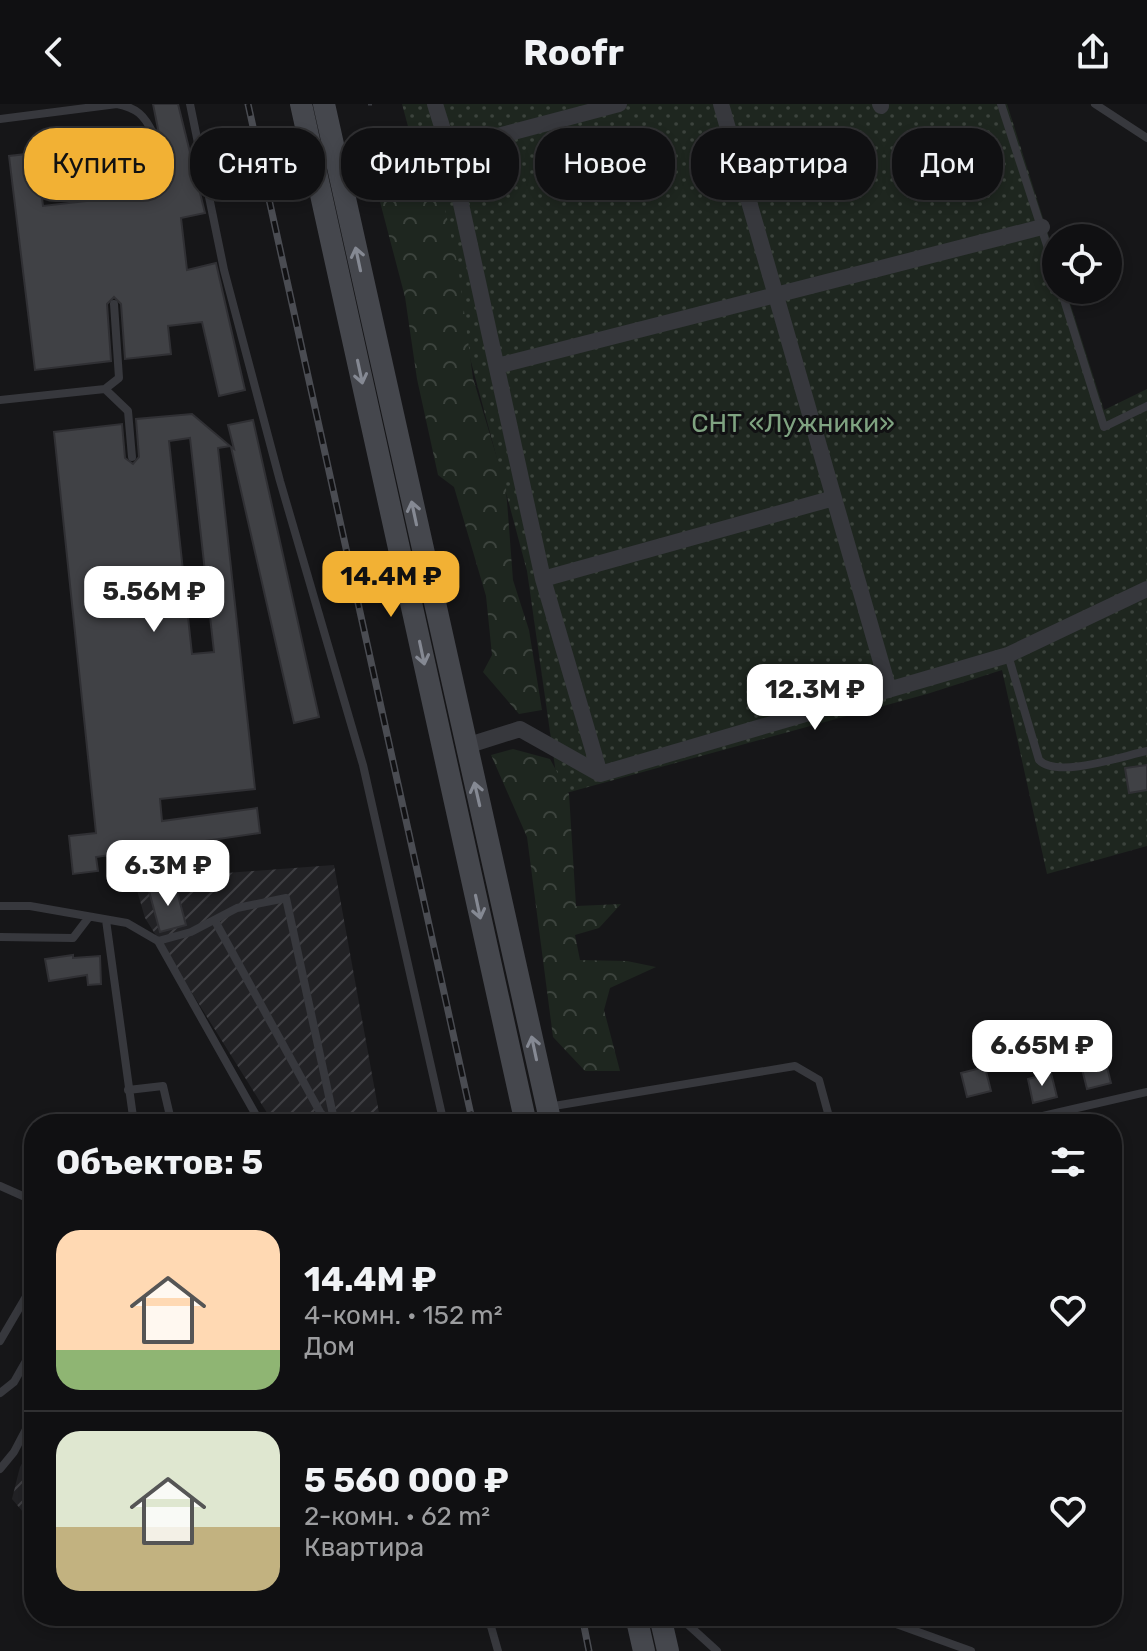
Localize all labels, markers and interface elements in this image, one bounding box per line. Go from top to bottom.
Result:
icon: back [32,30,76,74]
icon: share [1071,30,1115,74]
text: Roofr [523,31,624,74]
chip: Купить [24,128,174,200]
chip: Снять [190,128,325,200]
chip: Фильтры [341,128,519,200]
chip: Новое [535,128,675,200]
chip: Квартира [691,128,876,200]
chip: Дом [892,128,1003,200]
map controls [1042,224,1122,304]
button: locate [1042,224,1122,304]
one-way arrow [350,247,365,273]
one-way arrow [353,358,368,384]
park label: СНТ «Лужники» [691,408,895,439]
one-way arrow [406,501,421,526]
pin: 14.4M ₽ [317,551,465,619]
text: 14.4M ₽ [340,561,442,592]
pin: 5.56M ₽ [80,566,228,634]
text: 5.56M ₽ [102,576,206,607]
one-way arrow [415,640,430,665]
pin: 12.3M ₽ [741,664,889,732]
text: 12.3M ₽ [765,674,865,705]
one-way arrow [469,782,484,808]
pin: 6.3M ₽ [103,840,233,908]
text: 6.3M ₽ [124,850,212,881]
one-way arrow [471,893,486,919]
pin: 6.65M ₽ [968,1020,1116,1088]
text: 6.65M ₽ [990,1030,1094,1061]
one-way arrow [526,1036,541,1061]
icon: filters [1046,1140,1090,1184]
text: Объектов: 5 [56,1142,263,1183]
text: 14.4M ₽ [304,1259,436,1300]
icon: home [120,1262,216,1358]
icon: heart [1046,1288,1090,1332]
text: 4-комн. · 152 m² [304,1300,503,1331]
text: Дом [304,1331,355,1362]
text: 5 560 000 ₽ [304,1460,509,1501]
icon: home [120,1463,216,1559]
icon: heart [1046,1489,1090,1533]
text: 2-комн. · 62 m² [304,1501,490,1532]
text: Квартира [304,1532,424,1563]

